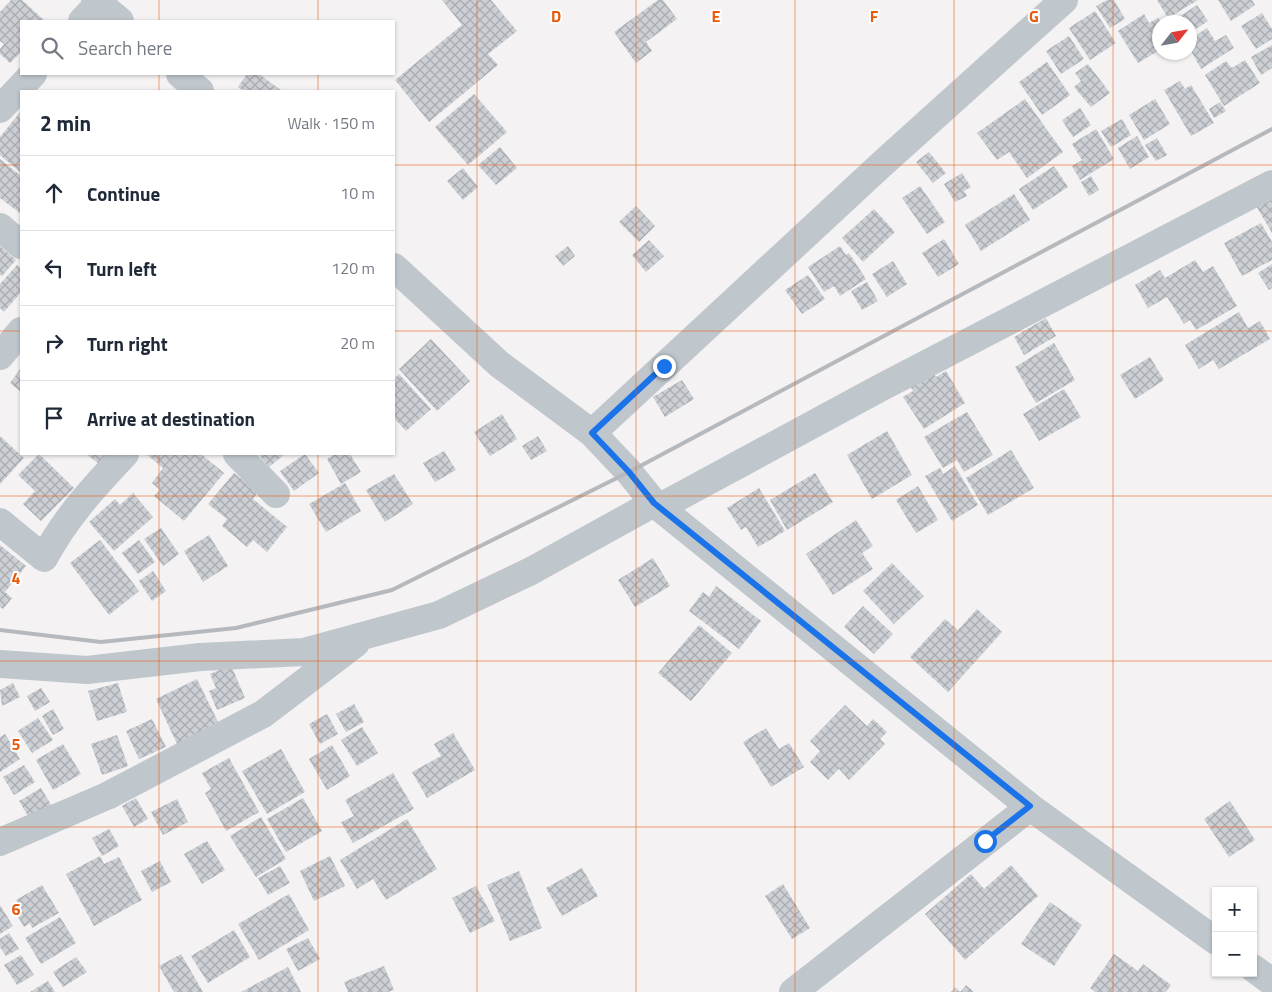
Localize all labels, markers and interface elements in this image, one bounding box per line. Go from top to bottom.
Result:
text: D [551,4,561,28]
text: E [712,4,721,28]
text: F [870,4,879,28]
text: G [1029,4,1039,28]
north arrow [1152,15,1197,60]
search box [20,20,395,75]
text: Search here [78,33,172,62]
icon: search [38,34,66,62]
text: 2 min [40,107,91,139]
text: Walk · 150 m [287,111,375,135]
icon: ahead [40,179,68,207]
text: Continue [87,179,160,208]
text: 10 m [340,181,375,205]
icon: left [40,254,68,282]
text: Turn left [87,254,157,283]
text: 120 m [331,256,375,280]
icon: right [40,329,68,357]
text: Turn right [87,329,168,358]
text: 20 m [340,331,375,355]
route end [653,355,676,378]
icon: arrive [40,404,68,432]
text: Arrive at destination [87,404,255,433]
text: 4 [12,566,21,590]
text: 5 [12,732,21,756]
route start [974,830,997,853]
map controls [1212,887,1257,977]
button: + [1212,887,1257,932]
text: 6 [12,897,21,921]
button: − [1212,932,1257,977]

